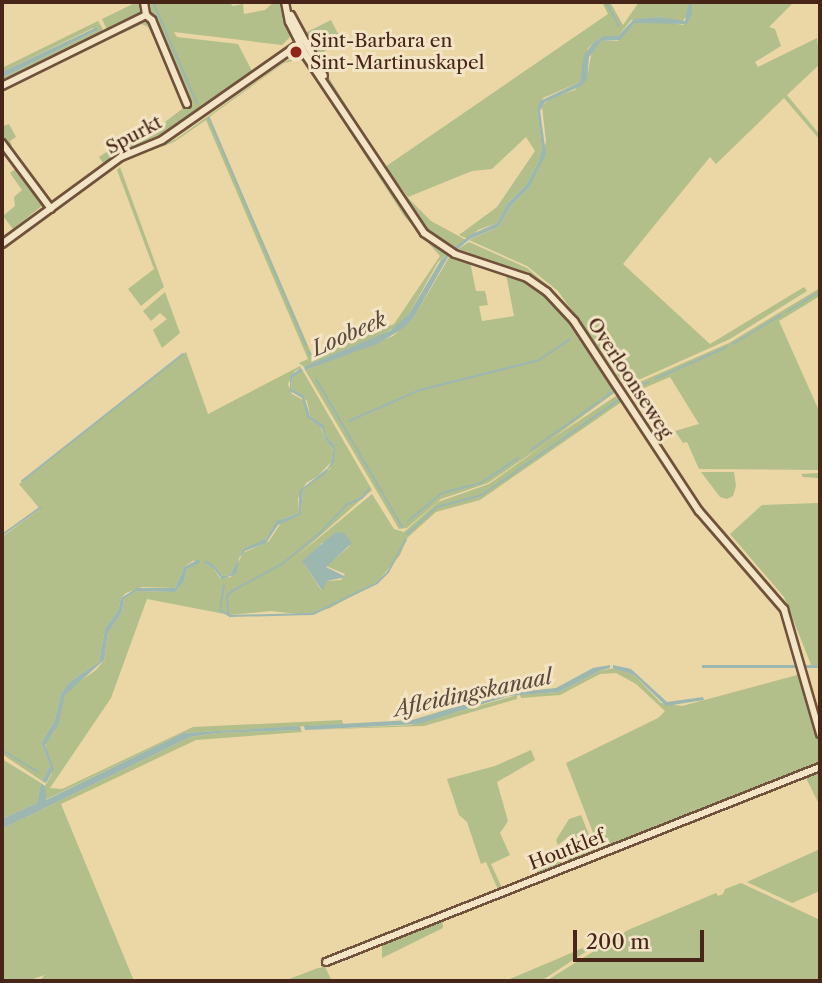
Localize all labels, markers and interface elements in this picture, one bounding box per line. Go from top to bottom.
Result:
place label: Sint-Barbara en Sint-Martinuskapel [310,30,484,74]
marker: Sint-Barbara en Sint-Martinuskapel [288,44,304,60]
street label: Spurkt [102,111,166,159]
water label: Loobeek [308,306,390,362]
street label: Overloonseweg [582,313,678,443]
water label: Afleidingskanaal [391,664,555,722]
street label: Houtklef [526,825,608,875]
scale bar [577,916,708,960]
text: 200 m [586,929,650,954]

